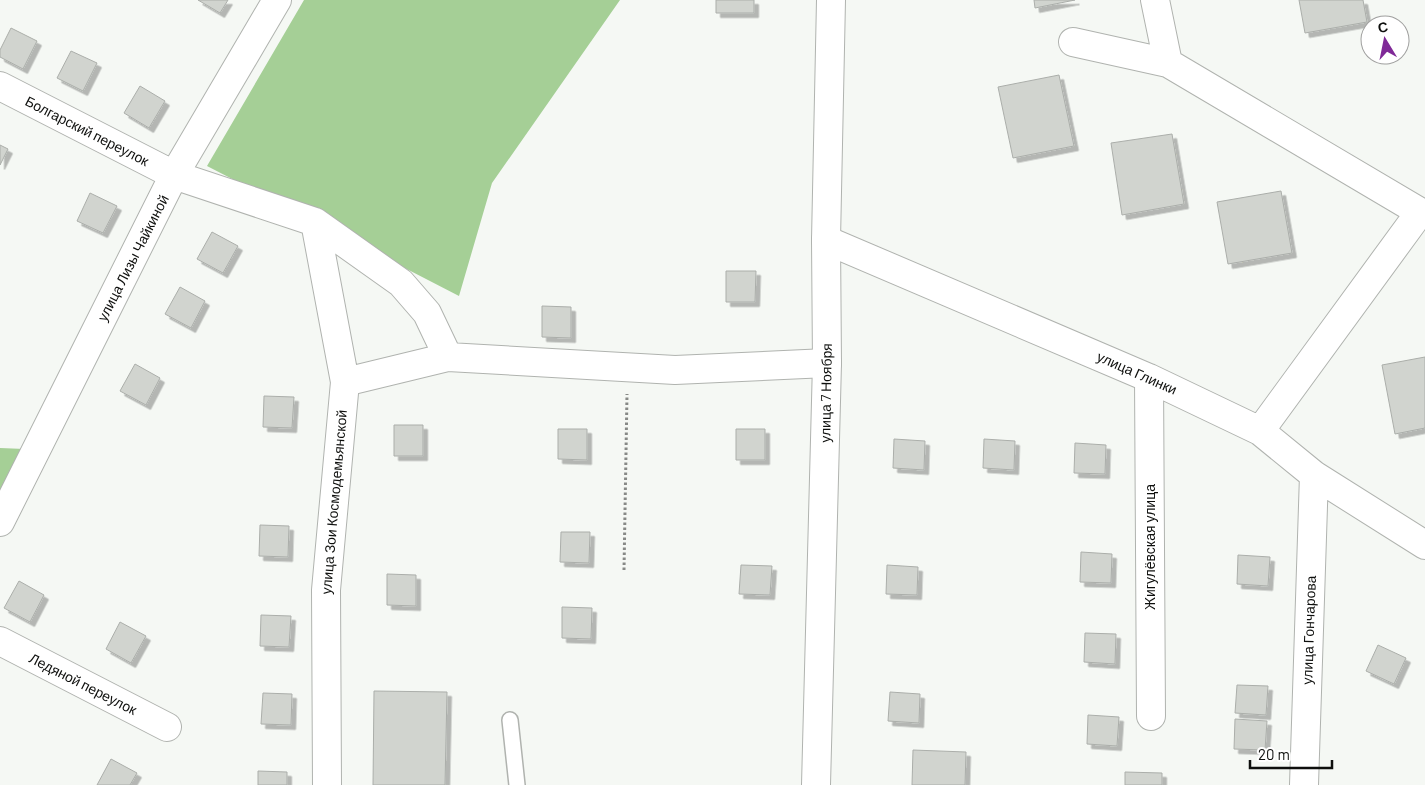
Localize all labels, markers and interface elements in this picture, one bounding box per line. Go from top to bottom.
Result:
north arrow [1360,15,1410,65]
text: С [1376,17,1389,36]
street label: Болгарский переулок [23,92,153,170]
street label: улица Лизы Чайкиной [93,192,172,324]
street label: улица 7 Ноября [816,343,835,443]
street label: улица Глинки [1095,347,1180,398]
street label: улица Зои Космодемьянской [317,409,350,595]
street label: Жигулёвская улица [1141,484,1158,610]
street label: улица Гончарова [1298,575,1319,685]
street label: Ледяной переулок [27,649,141,718]
scale bar [1250,738,1332,770]
text: 20 m [1258,745,1290,763]

